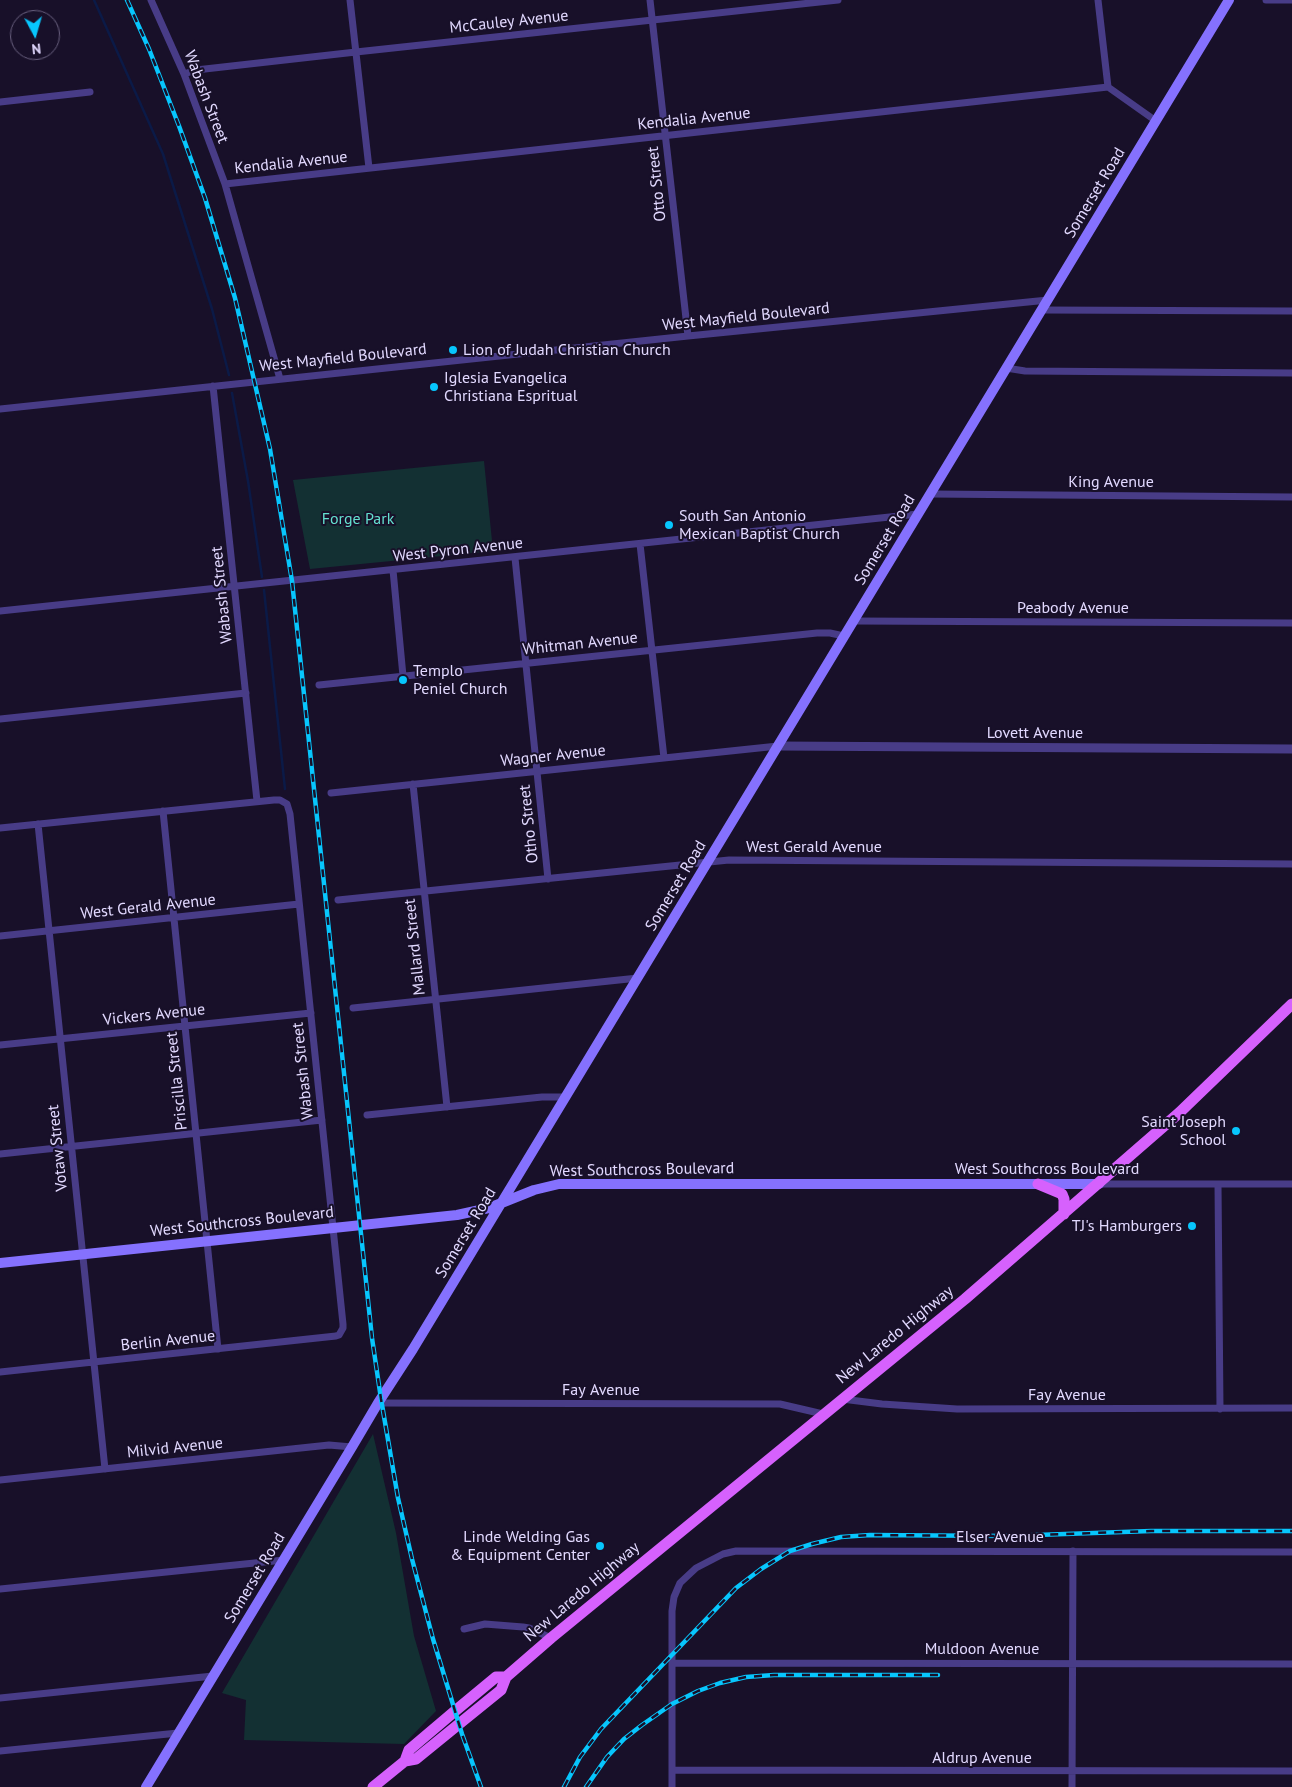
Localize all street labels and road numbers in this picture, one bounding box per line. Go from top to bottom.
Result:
street label: McCauley Avenue [449,6,569,38]
street label: Wabash Street [180,48,232,146]
street label: Kendalia Avenue [637,104,751,134]
street label: Somerset Road [1060,144,1130,242]
street label: Otto Street [644,146,670,222]
street label: Kendalia Avenue [234,148,348,178]
street label: West Mayfield Boulevard [661,299,831,335]
street label: West Mayfield Boulevard [258,340,428,376]
street label: King Avenue [1068,472,1154,492]
street label: Somerset Road [850,491,920,589]
street label: West Pyron Avenue [392,534,524,566]
street label: Wabash Street [207,545,237,645]
street label: Peabody Avenue [1017,598,1129,618]
street label: Whitman Avenue [521,628,639,660]
street label: Lovett Avenue [987,723,1083,743]
street label: Wagner Avenue [499,741,607,771]
street label: Otho Street [515,784,543,864]
street label: Somerset Road [641,837,711,935]
street label: West Gerald Avenue [746,837,882,857]
street label: West Gerald Avenue [79,890,217,924]
street label: Mallard Street [400,898,430,996]
street label: Vickers Avenue [102,1000,206,1030]
street label: Wabash Street [288,1021,318,1121]
street label: Priscilla Street [162,1031,192,1131]
street label: Votaw Street [44,1104,72,1192]
street label: West Southcross Boulevard [550,1159,734,1181]
street label: West Southcross Boulevard [955,1159,1139,1179]
street label: Somerset Road [431,1184,501,1282]
street label: West Southcross Boulevard [149,1203,335,1241]
street label: New Laredo Highway [833,1282,957,1388]
street label: Berlin Avenue [120,1326,216,1356]
street label: Fay Avenue [562,1380,640,1400]
street label: Fay Avenue [1028,1385,1106,1405]
street label: Milvid Avenue [126,1433,224,1463]
street label: Elser Avenue [956,1527,1044,1547]
street label: Somerset Road [220,1529,290,1627]
street label: New Laredo Highway [520,1538,644,1646]
street label: Muldoon Avenue [925,1639,1039,1659]
street label: Aldrup Avenue [932,1748,1032,1768]

